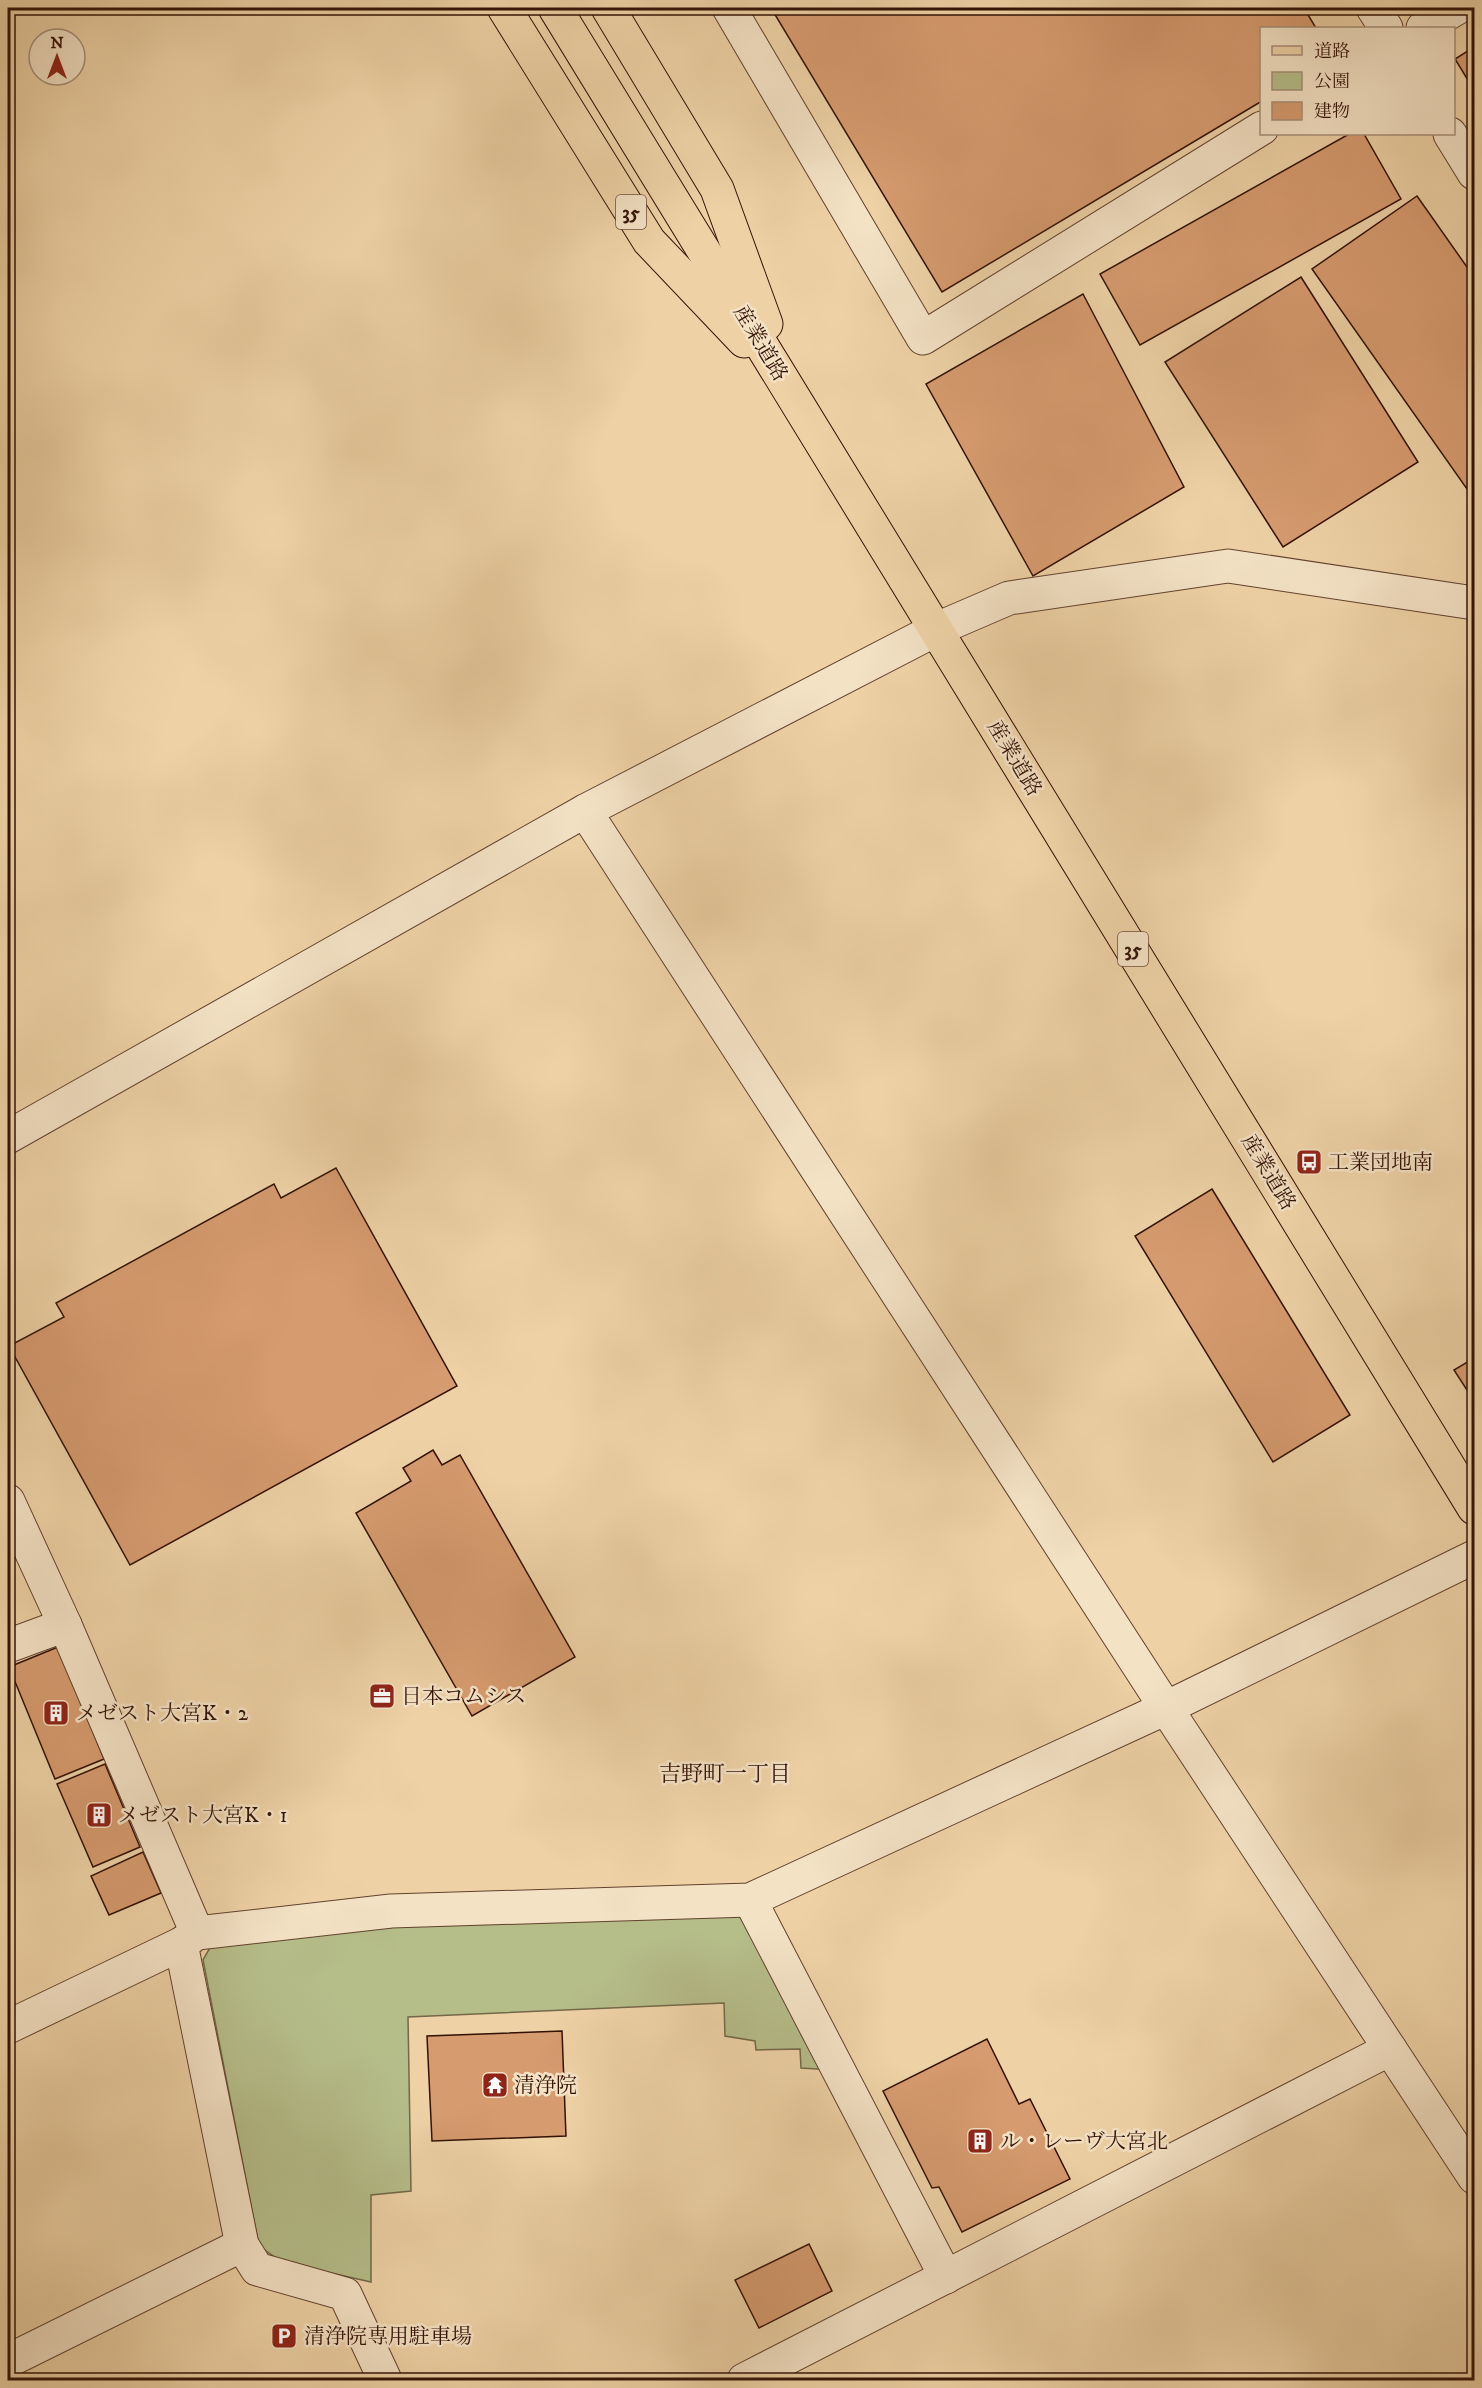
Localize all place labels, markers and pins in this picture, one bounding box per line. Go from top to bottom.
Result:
bus stop icon: 工業団地南 [1294,1147,1324,1177]
place label: 工業団地南 [1328,1150,1433,1176]
office icon: 日本コムシス [367,1681,397,1711]
place label: 日本コムシス [401,1684,526,1710]
building icon: メゼスト大宮K・2 [41,1698,71,1728]
place label: メゼスト大宮K・2 [76,1701,249,1727]
building icon: メゼスト大宮K・1 [84,1800,114,1830]
place label: メゼスト大宮K・1 [118,1803,287,1829]
temple icon: 清浄院 [480,2070,510,2100]
place label: 清浄院 [514,2073,577,2099]
building icon: ル・レーヴ大宮北 [965,2126,995,2156]
place label: ル・レーヴ大宮北 [1000,2129,1168,2155]
parking icon: 清浄院専用駐車場 [269,2321,299,2351]
place label: 清浄院専用駐車場 [304,2324,472,2350]

